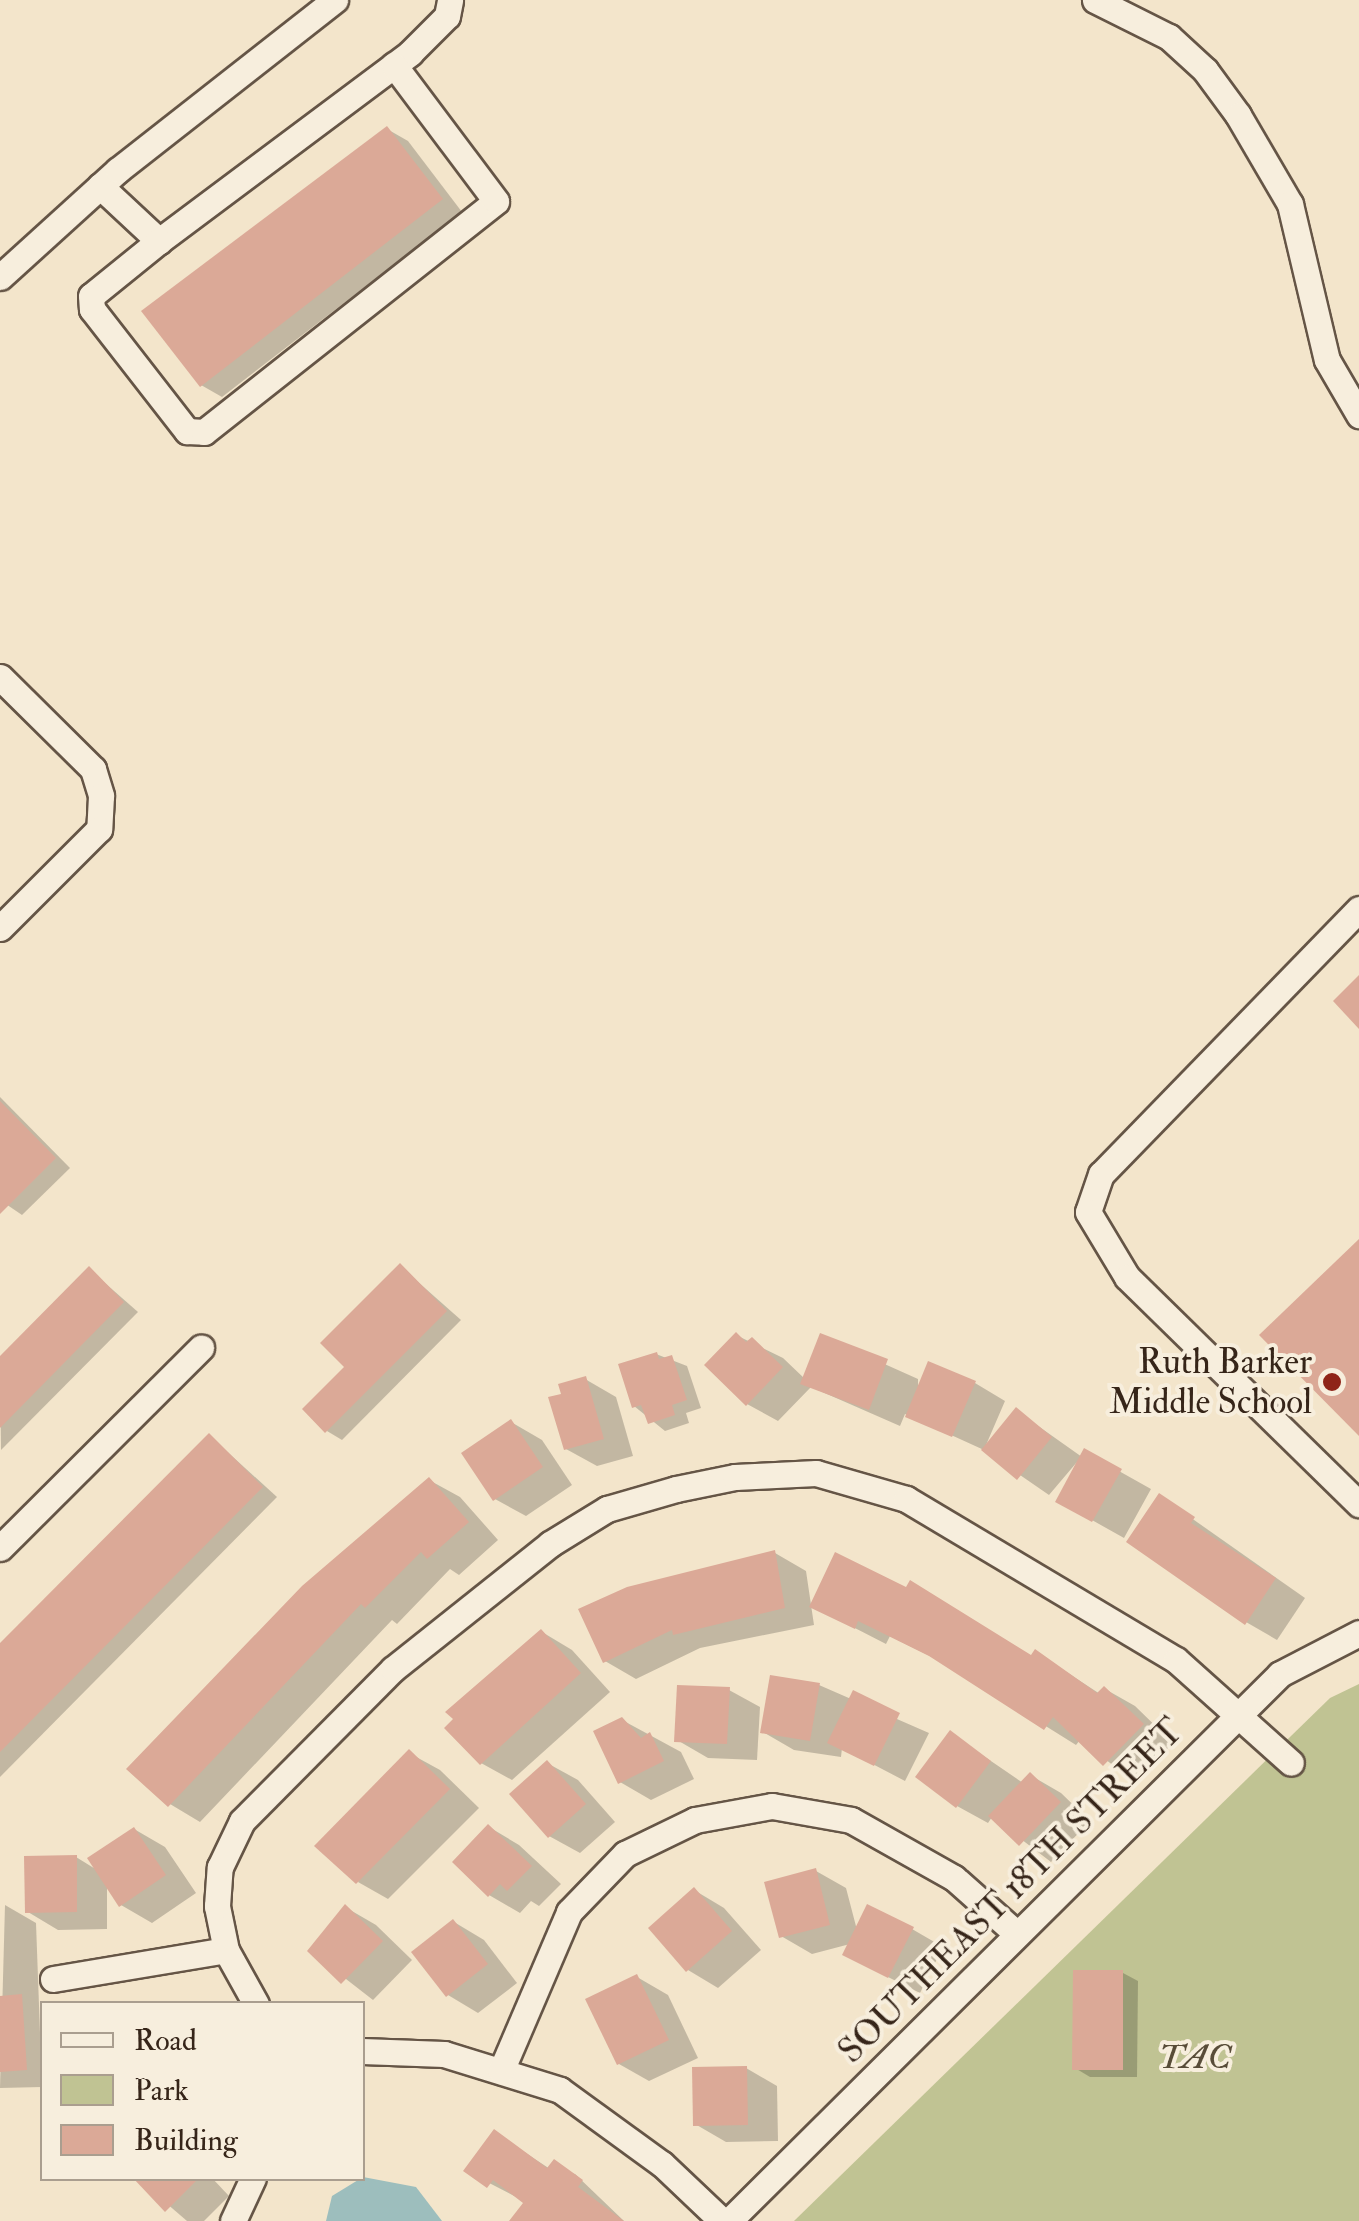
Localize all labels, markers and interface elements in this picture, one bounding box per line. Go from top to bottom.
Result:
place label: Ruth Barker Middle School [1109,1341,1312,1423]
marker: Ruth Barker Middle School [1321,1371,1343,1393]
street label: SOUTHEAST 18TH STREET [830,1710,1192,2072]
legend [40,2001,365,2181]
text: Road [134,2022,197,2059]
park label: TAC [1159,2036,1231,2078]
text: Park [134,2072,189,2109]
text: Building [134,2122,238,2159]

